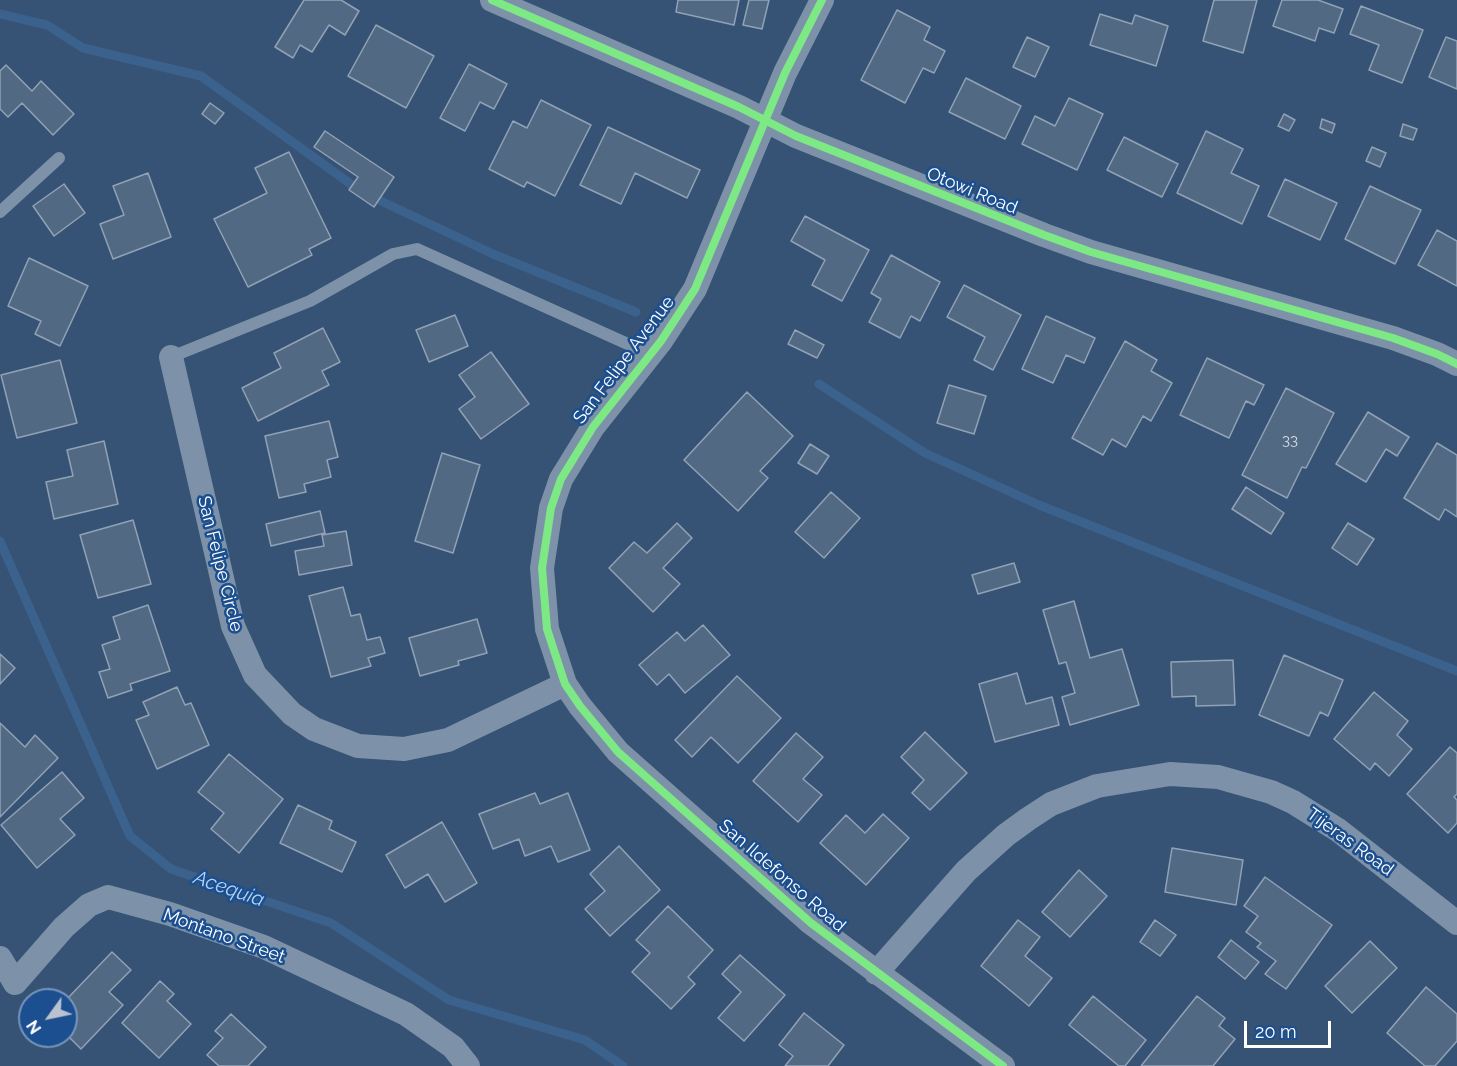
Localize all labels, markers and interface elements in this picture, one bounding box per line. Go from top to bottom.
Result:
street label: Otowi Road [923,163,1021,219]
street label: San Felipe Avenue [569,292,679,428]
house number: 33 [1282,431,1298,449]
street label: San Felipe Circle [193,494,247,634]
street label: Tijeras Road [1302,803,1398,881]
street label: San Ildefonso Road [714,815,850,937]
water label: Acequia [190,866,268,912]
street label: Montano Street [160,904,288,968]
north arrow [18,988,78,1048]
scale bar [1247,1009,1334,1047]
text: N [23,1017,45,1037]
text: 20 m [1255,1021,1297,1042]

